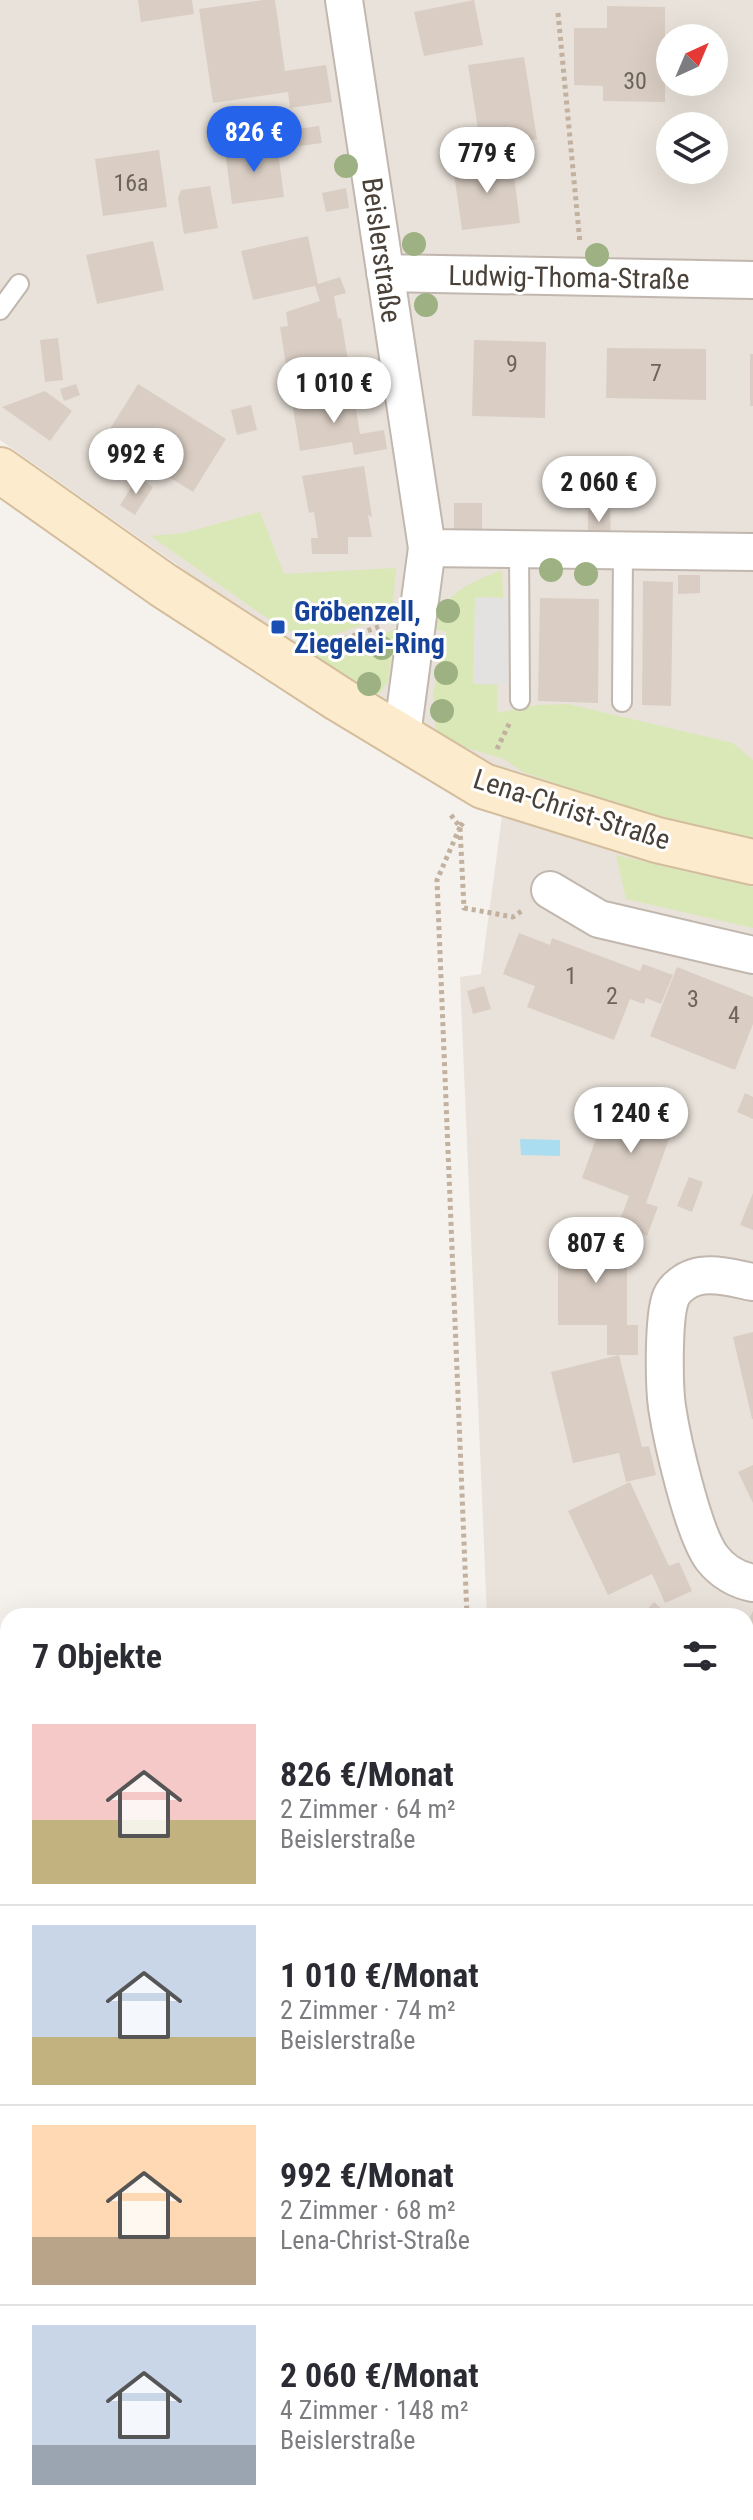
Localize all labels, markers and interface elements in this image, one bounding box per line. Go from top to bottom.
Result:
north arrow [656,24,728,96]
map controls [656,24,728,184]
house number: 30 [623,67,647,95]
pin: 826 € [198,106,310,174]
button: layers [656,112,728,184]
text: 826 € [225,117,283,147]
pin: 779 € [431,127,543,195]
text: 779 € [458,138,516,168]
house number: 16a [113,169,149,197]
street label: Beislerstraße [355,176,408,325]
street label: Ludwig-Thoma-Straße [448,259,690,296]
house number: 9 [506,350,518,378]
pin: 1 010 € [260,357,408,425]
house number: 7 [650,359,662,387]
text: 1 010 € [295,368,373,398]
pin: 992 € [80,428,192,496]
text: 992 € [107,439,165,469]
pin: 2 060 € [525,456,673,524]
text: 2 060 € [560,467,638,497]
place label: Gröbenzell, Ziegelei-Ring [294,595,445,660]
marker: Gröbenzell, Ziegelei-Ring [269,618,287,636]
street label: Lena-Christ-Straße [469,762,674,857]
house number: 1 [565,962,577,990]
house number: 2 [606,982,618,1010]
house number: 3 [687,985,699,1013]
house number: 4 [728,1001,740,1029]
pin: 1 240 € [557,1087,705,1155]
text: 1 240 € [592,1098,670,1128]
pin: 807 € [540,1217,652,1285]
text: 807 € [567,1228,625,1258]
icon: filters [678,1634,722,1678]
text: 7 Objekte [32,1636,162,1676]
text: 826 €/Monat [280,1754,454,1794]
icon: home [96,1756,192,1852]
text: 2 Zimmer · 64 m² [280,1794,456,1824]
text: Beislerstraße [280,1824,415,1854]
text: 1 010 €/Monat [280,1955,479,1995]
icon: home [96,1957,192,2053]
text: 2 Zimmer · 74 m² [280,1995,456,2025]
text: Beislerstraße [280,2025,415,2055]
text: 992 €/Monat [280,2155,454,2195]
icon: home [96,2157,192,2253]
text: 2 Zimmer · 68 m² [280,2195,456,2225]
text: Lena-Christ-Straße [280,2225,470,2255]
text: 2 060 €/Monat [280,2355,479,2395]
icon: home [96,2357,192,2453]
text: 4 Zimmer · 148 m² [280,2395,469,2425]
text: Beislerstraße [280,2425,415,2455]

